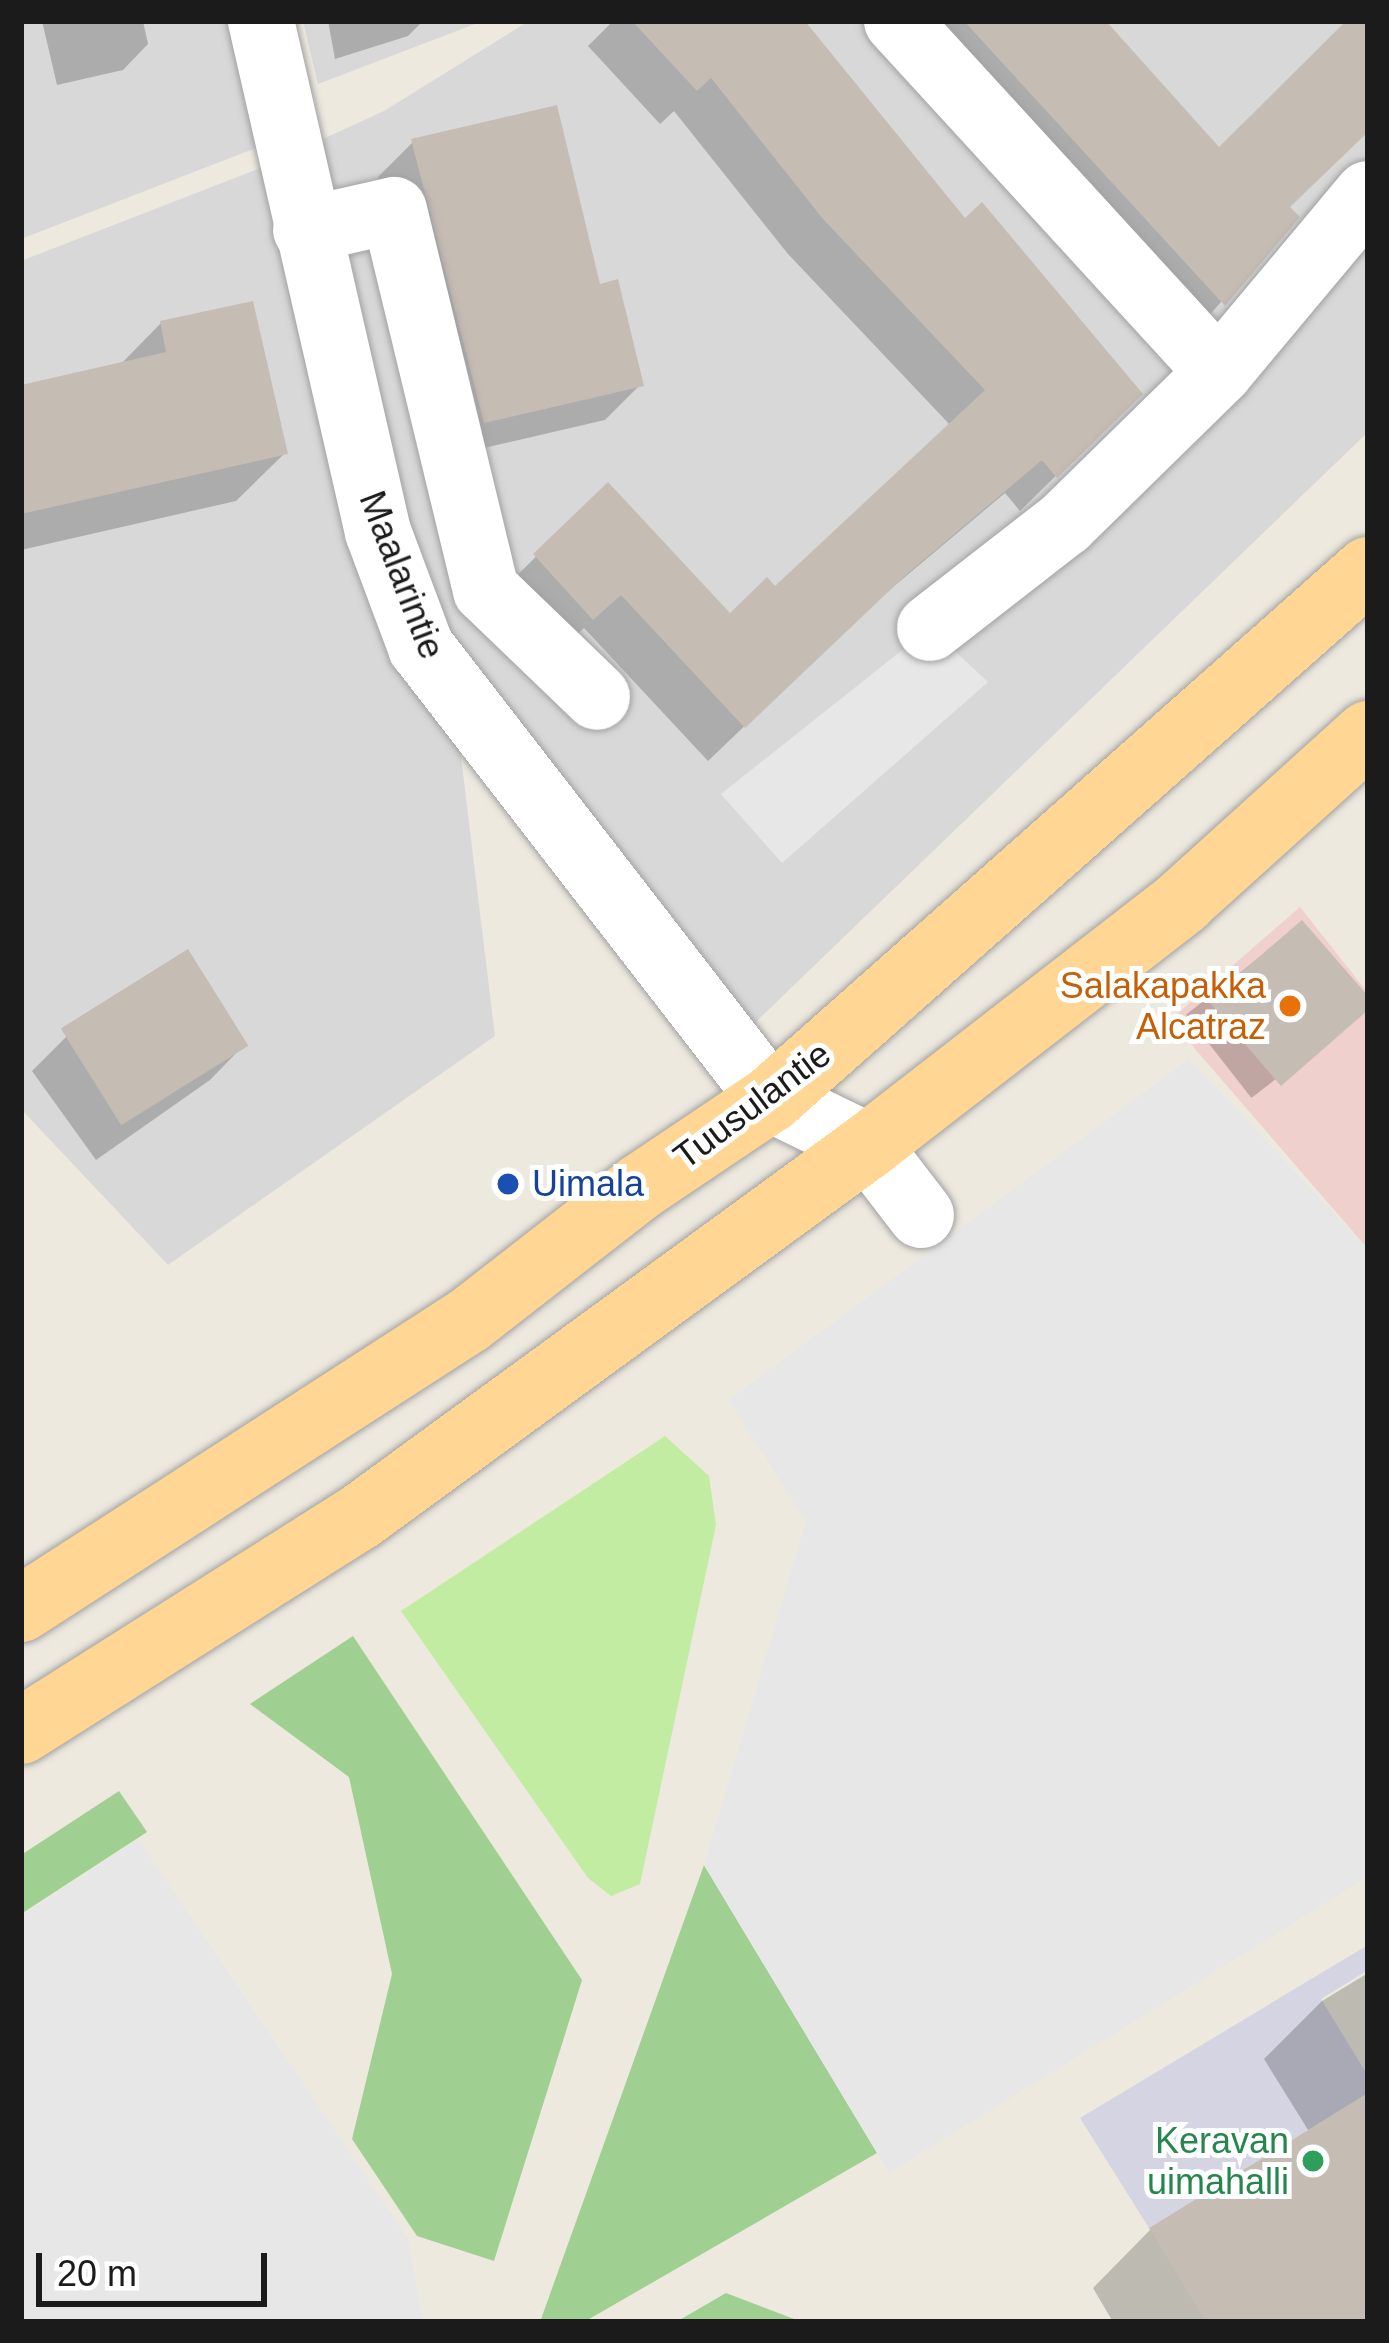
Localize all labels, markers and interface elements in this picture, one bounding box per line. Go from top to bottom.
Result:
street label: Maalarintie [350,485,454,665]
place label: Salakapakka Alcatraz [1060,963,1266,1048]
marker: Salakapakka Alcatraz [1277,993,1303,1019]
street label: Tuusulantie [665,1032,839,1178]
place label: Uimala [532,1162,644,1206]
marker: Uimala [495,1171,521,1197]
place label: Keravan uimahalli [1147,2118,1289,2203]
marker: Keravan uimahalli [1300,2148,1326,2174]
scale bar [42,2229,273,2303]
text: 20 m [57,2253,137,2294]

